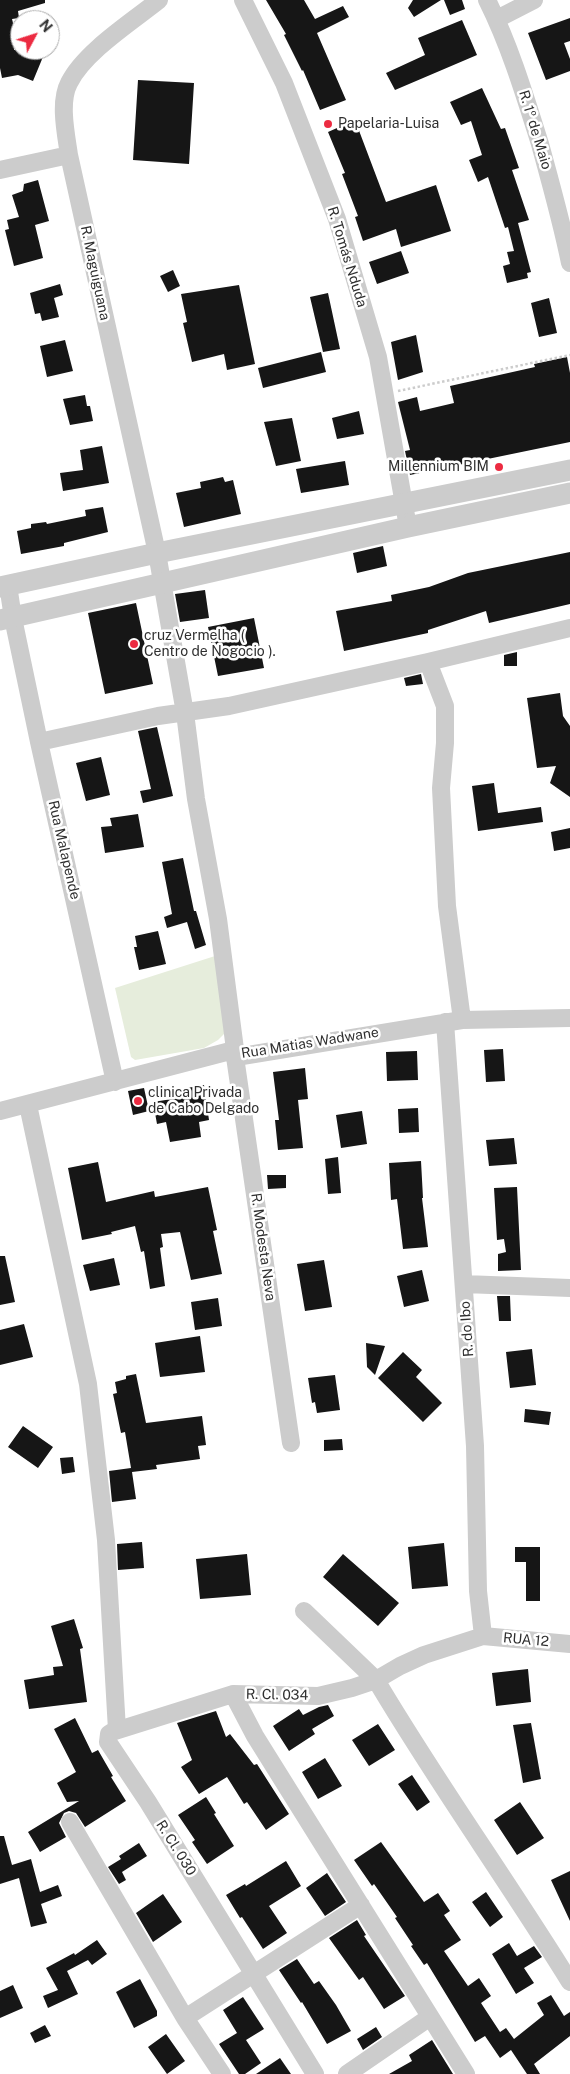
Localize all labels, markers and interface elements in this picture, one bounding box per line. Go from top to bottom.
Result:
north arrow [10,10,60,60]
text: N [36,17,55,35]
street label: R. 1º de Maio [515,88,555,172]
place label: Papelaria-Luisa [338,116,439,132]
marker: Papelaria-Luisa [322,118,334,130]
street label: R. Tomás Nduda [324,205,370,309]
street label: R. Maguiguana [77,224,113,322]
place label: Millennium BIM [388,459,489,475]
marker: Millennium BIM [493,461,505,473]
place label: cruz Vermelha ( Centro de Nogocio ). [144,628,276,660]
marker: cruz Vermelha ( Centro de Nogocio ). [128,638,140,650]
street label: Rua Malapende [44,799,84,901]
street label: Rua Matias Wadwane [240,1024,380,1062]
place label: clinica Privada de Cabo Delgado [148,1085,259,1118]
marker: clinica Privada de Cabo Delgado [132,1095,144,1107]
street label: R. Modesta Neva [247,1192,279,1302]
street label: R. do Ibo [457,1301,477,1357]
street label: RUA 12 [502,1630,550,1650]
street label: R. Cl. 034 [246,1686,308,1704]
street label: R. Cl. 030 [152,1817,200,1879]

